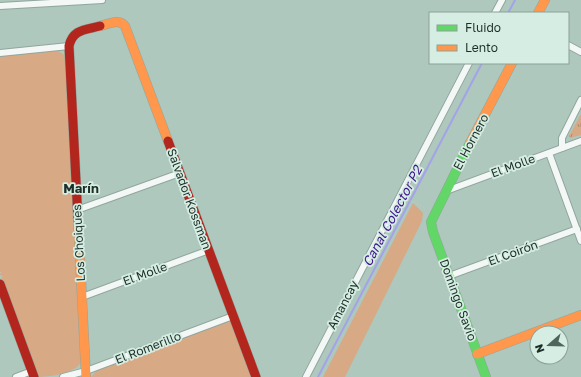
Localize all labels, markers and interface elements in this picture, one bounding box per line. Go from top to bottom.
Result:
legend [429,12,569,64]
text: Fluido [465,20,501,35]
text: Lento [465,40,498,55]
street label: El Hornero [450,111,492,172]
street label: Salvador Kossman [164,146,215,251]
street label: El Molle [489,151,537,180]
water label: Canal Colector P2 [359,162,426,269]
district label: Marín [63,180,99,196]
street label: Los Choiques [69,204,88,282]
street label: El Coirón [486,237,540,268]
street label: Domingo Savio [437,257,480,343]
street label: El Molle [121,259,169,288]
street label: Amancay [324,278,361,332]
north arrow [529,325,569,365]
street label: El Romerillo [113,328,183,367]
text: N [532,342,547,355]

